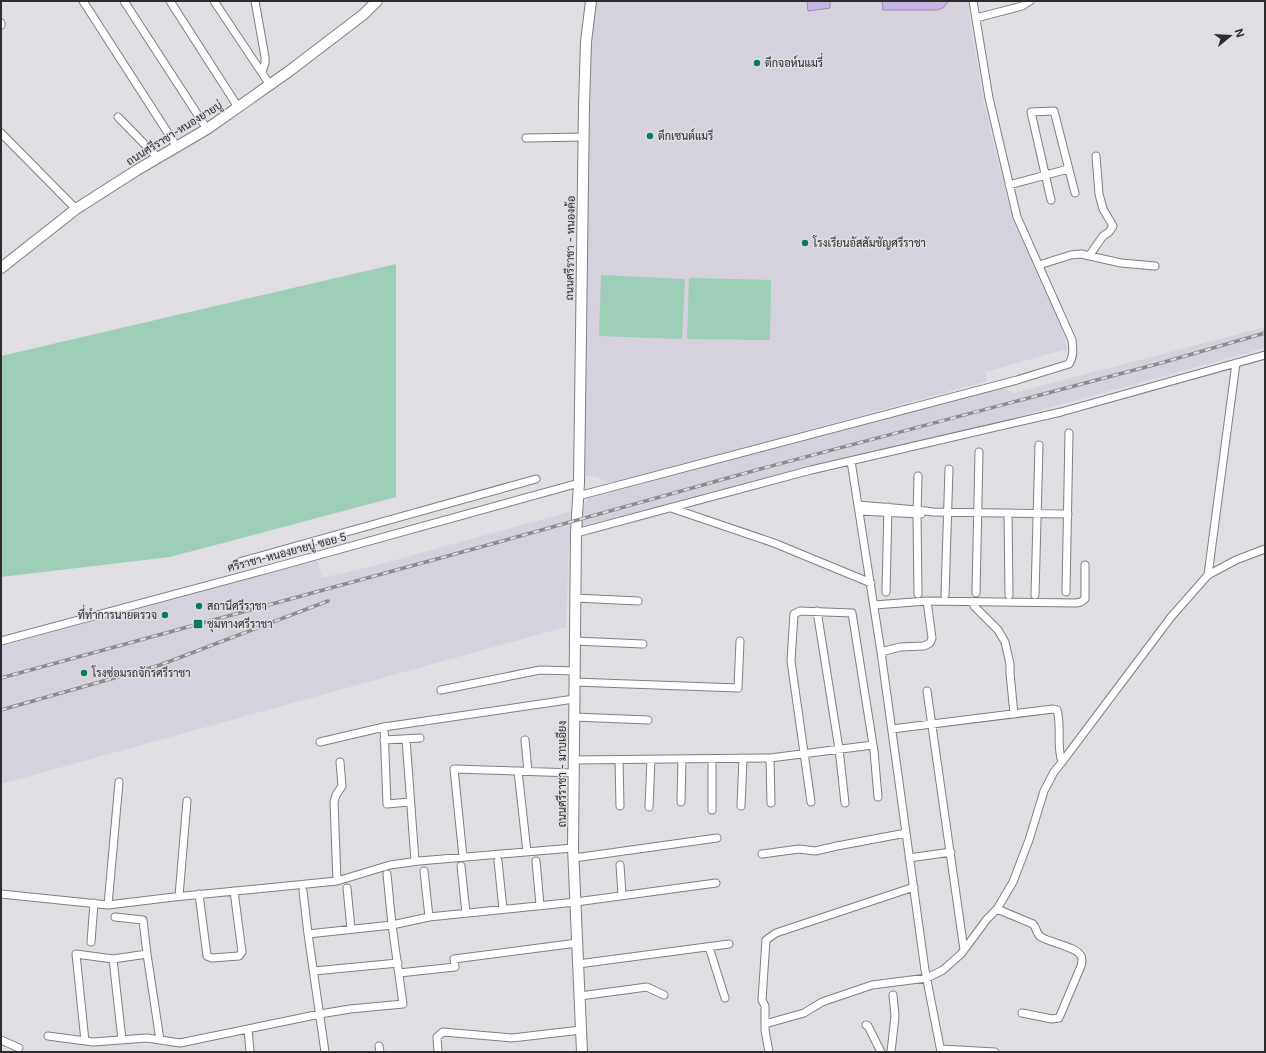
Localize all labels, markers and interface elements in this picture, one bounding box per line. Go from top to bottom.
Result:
north arrow [1210,16,1250,56]
text: N [1232,27,1247,39]
place label: ตึกจอห์นแมรี่ [765,52,823,70]
marker: ตึกจอห์นแมรี่ [752,58,762,68]
street label: ถนนศรีราชา-หนองยายบู่ [123,97,225,169]
place label: ตึกเซนต์แมรี [658,128,713,143]
marker: ตึกเซนต์แมรี [645,131,655,141]
street label: ถนนศรีราชา - หนองค้อ [561,195,578,301]
place label: โรงเรียนอัสสัมชัญศรีราชา [812,235,926,250]
marker: โรงเรียนอัสสัมชัญศรีราชา [800,238,810,248]
street label: ศรีราชา-หนองยายบู่ ซอย 5 [226,528,349,576]
place label: สถานีศรีราชา [207,598,267,613]
marker: สถานีศรีราชา [194,601,204,611]
place label: ที่ทำการนายตรวจ [78,604,157,622]
marker: ที่ทำการนายตรวจ [160,610,170,620]
place label: ชุมทางศรีราชา [207,616,273,633]
marker: ชุมทางศรีราชา [192,618,204,630]
place label: โรงซ่อมรถจักรศรีราชา [91,665,191,680]
marker: โรงซ่อมรถจักรศรีราชา [79,668,89,678]
street label: ถนนศรีราชา - มาบเอียง [554,721,569,827]

